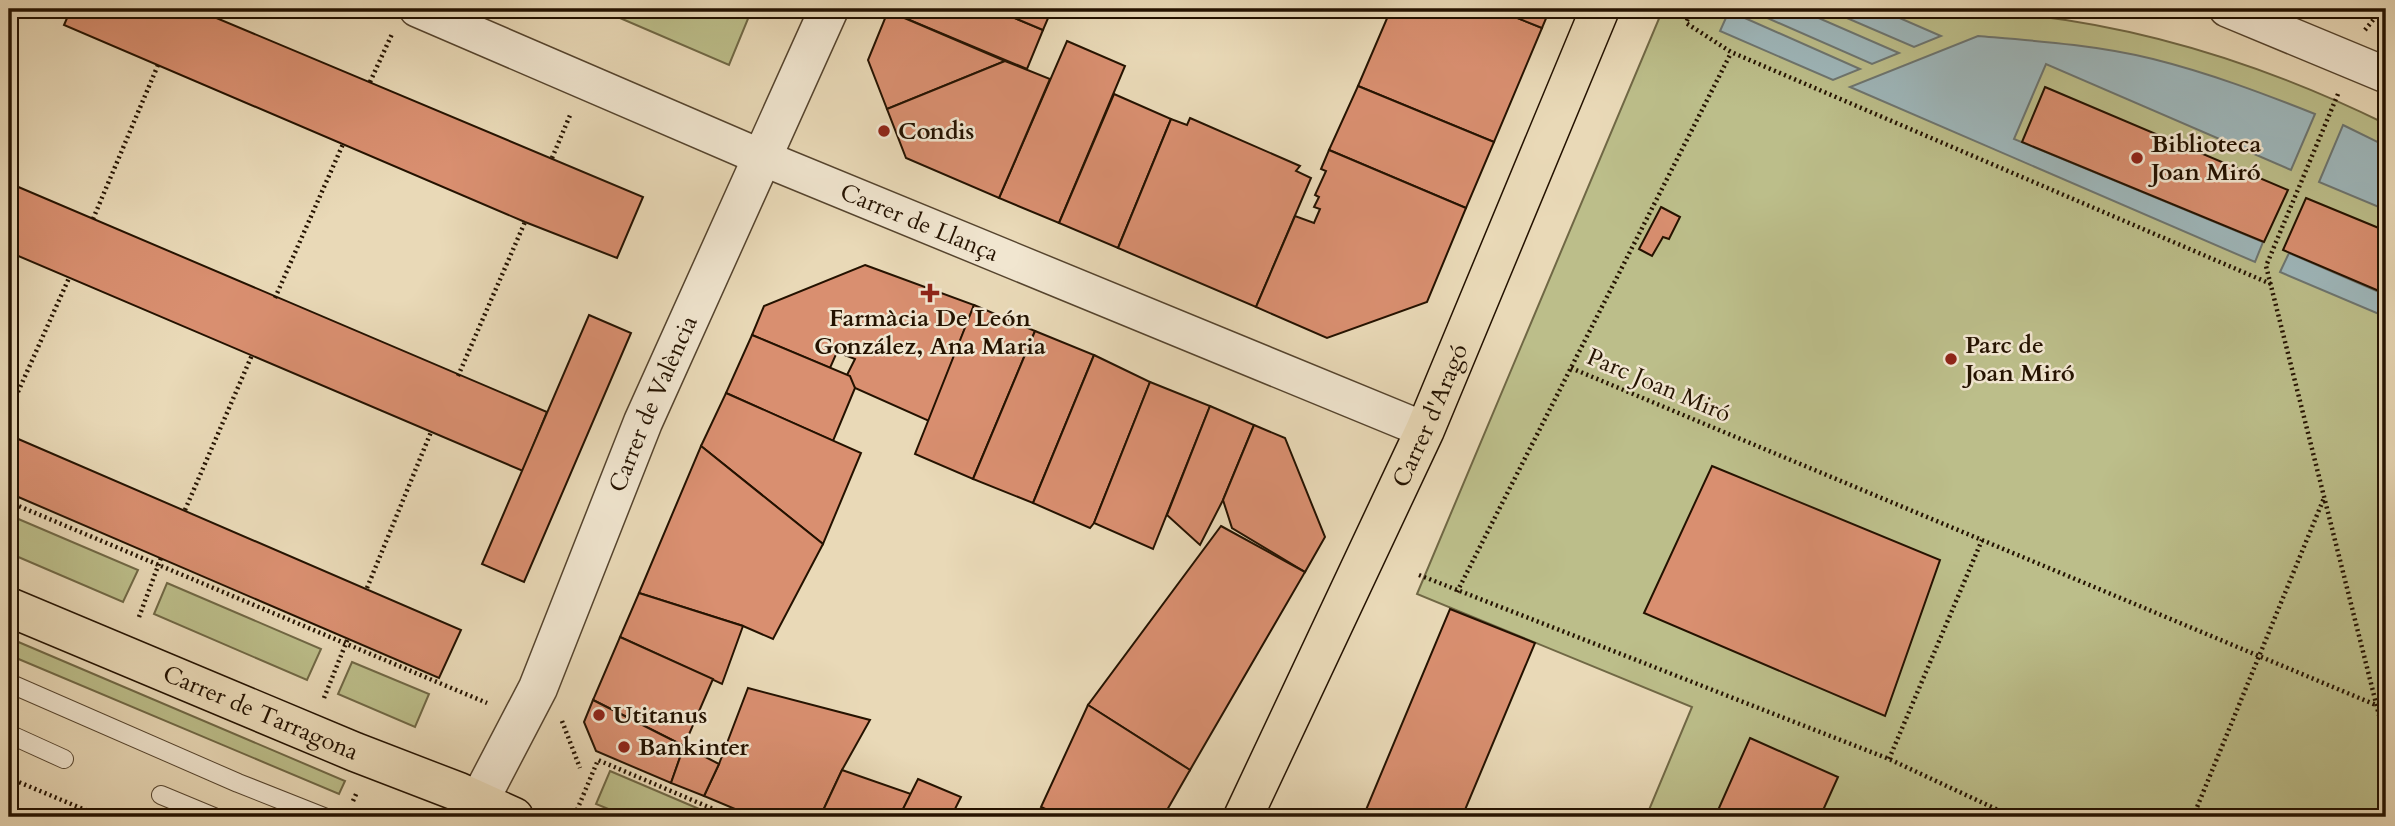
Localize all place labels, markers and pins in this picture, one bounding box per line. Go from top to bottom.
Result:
place label: Condis [898,115,974,148]
marker: Condis [876,123,892,139]
place label: Biblioteca Joan Miró [2148,128,2261,189]
marker: Biblioteca Joan Miró [2129,150,2145,166]
marker: Farmàcia De León González, Ana Maria [922,285,938,301]
place label: Farmàcia De León González, Ana Maria [814,302,1046,363]
place label: Parc de Joan Miró [1962,329,2075,390]
marker: Parc de Joan Miró [1943,351,1959,367]
place label: Utitanus [613,699,707,732]
marker: Utitanus [591,707,607,723]
place label: Bankinter [638,731,749,764]
marker: Bankinter [616,739,632,755]

